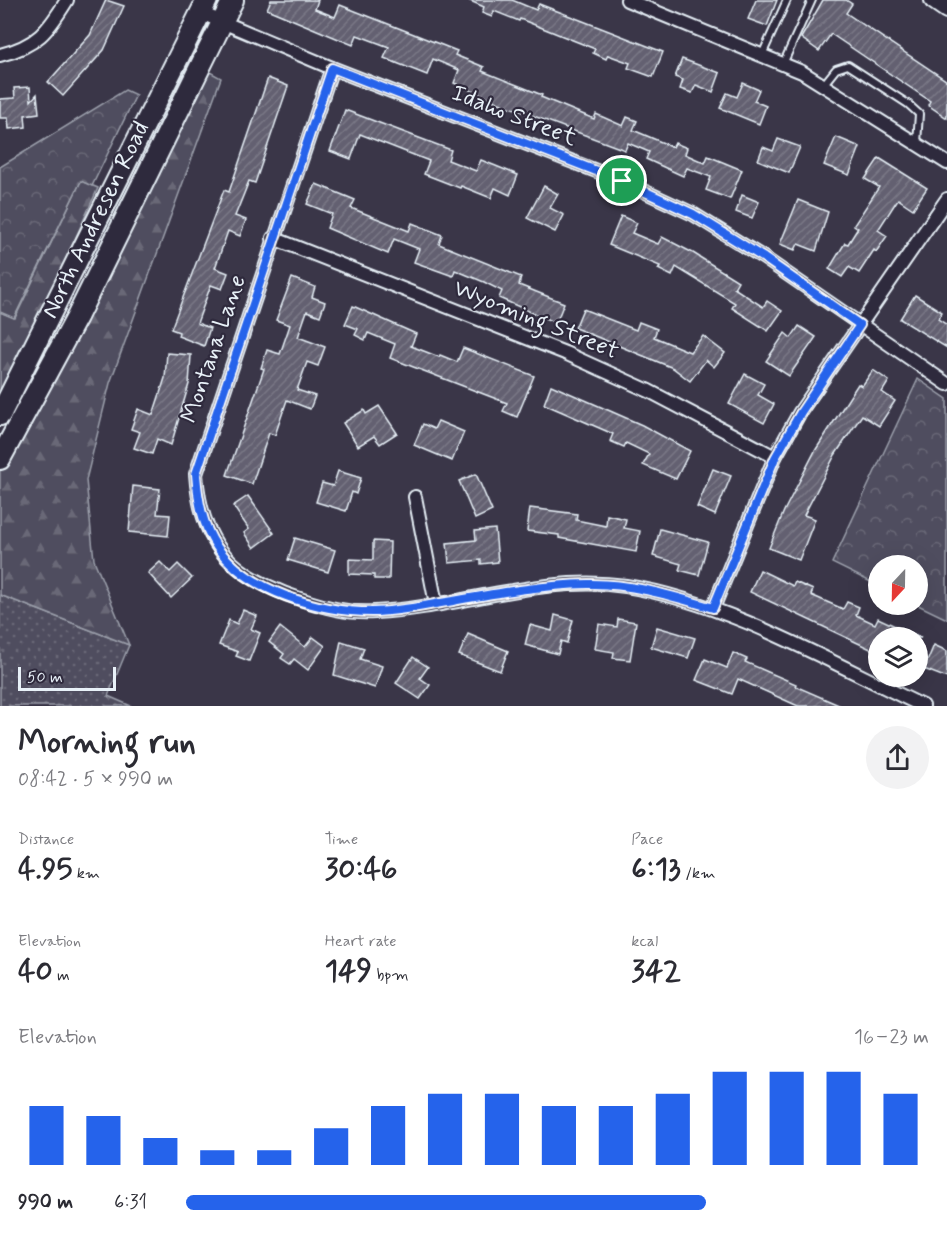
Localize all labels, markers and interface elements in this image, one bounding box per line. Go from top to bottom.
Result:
street label: Idaho Street [447,78,581,154]
street label: North Andresen Road [35,116,157,324]
pin [596,155,647,206]
icon: arrive [605,164,638,197]
street label: Montana Lane [174,271,254,427]
street label: Wyoming Street [448,273,623,370]
north arrow [868,555,928,615]
map controls [868,555,928,687]
button: layers [868,627,928,687]
scale bar [18,664,116,692]
text: 50 m [27,667,63,688]
text: Morning run [18,721,196,765]
button: share [866,726,929,789]
text: 08:42 · 5 × 990 m [18,766,173,793]
text: Distance [18,829,74,850]
text: Time [325,829,358,850]
text: Pace [631,829,663,850]
text: 4.95 [18,850,72,889]
text: 30:46 [325,850,397,889]
text: 6:13 [631,850,681,889]
text: km [72,863,100,884]
text: /km [681,863,715,884]
text: Elevation [18,931,81,952]
text: Heart rate [325,931,397,952]
text: kcal [631,931,658,952]
text: 40 [18,952,53,991]
text: 149 [325,952,372,991]
text: 342 [631,952,681,991]
text: m [53,965,70,986]
text: bpm [372,965,409,986]
text: Elevation [18,1024,97,1051]
text: 16–23 m [854,1024,929,1051]
text: 990 m [18,1189,73,1216]
text: 6:31 [114,1189,147,1216]

